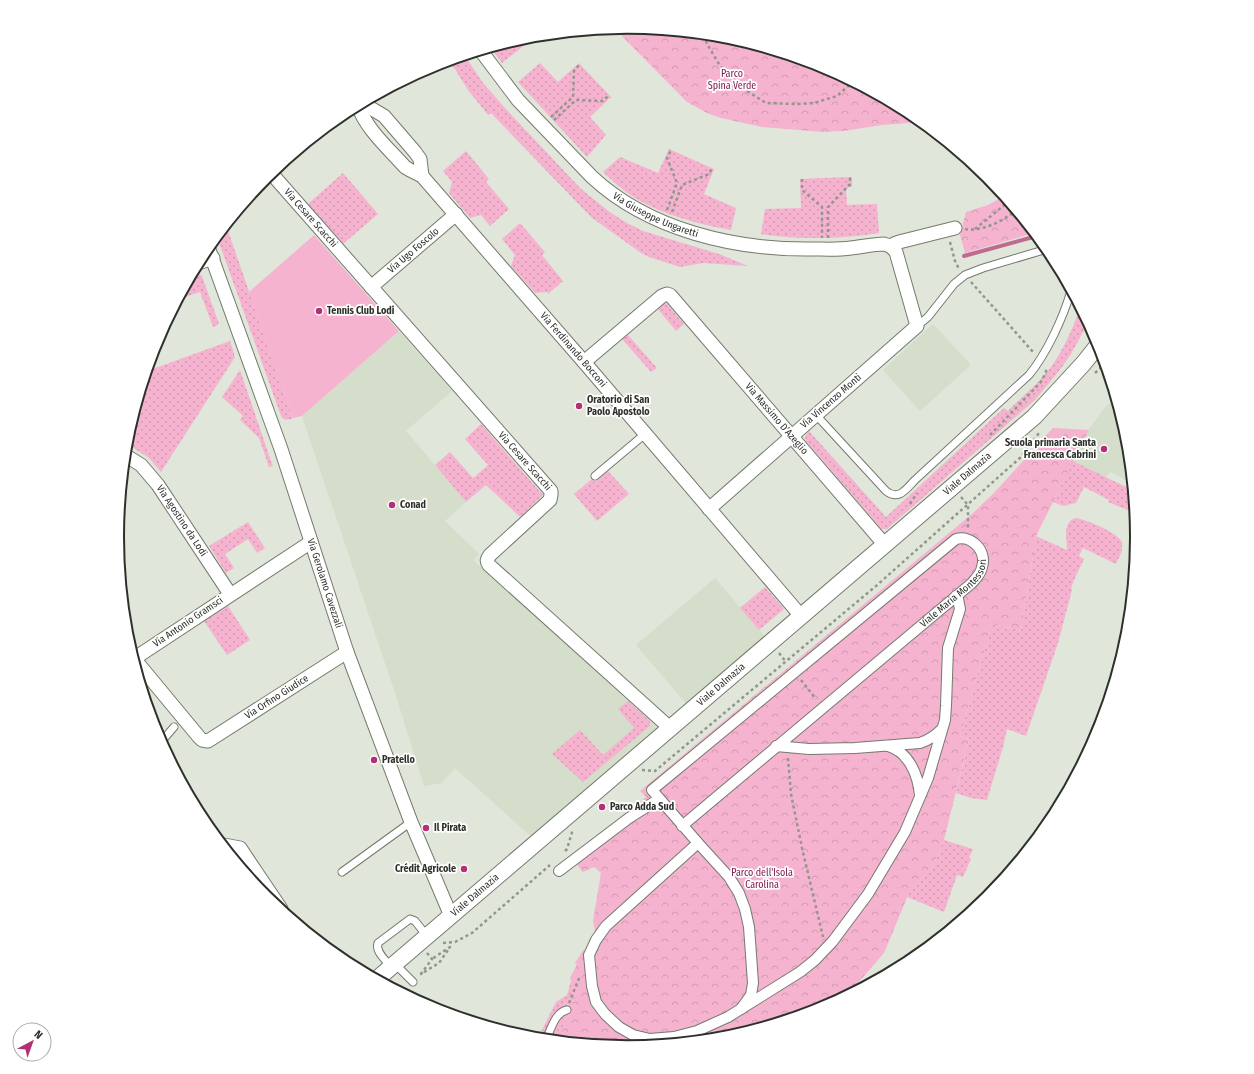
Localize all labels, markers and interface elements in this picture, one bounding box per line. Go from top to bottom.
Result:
park label: Parco Spina Verde [708,68,756,92]
street label: Via Cesare Scacchi [281,186,340,250]
street label: Via Giuseppe Ungaretti [610,190,700,240]
street label: Via Ugo Foscolo [385,225,442,276]
place label: Tennis Club Lodi [327,305,395,317]
marker: Tennis Club Lodi [314,306,324,316]
street label: Via Ferdinando Bocconi [537,310,609,390]
street label: Via Vincenzo Monti [798,371,864,431]
street label: Via Massimo D’Azeglio [743,381,810,457]
place label: Oratorio di San Paolo Apostolo [587,394,650,418]
marker: Oratorio di San Paolo Apostolo [574,401,584,411]
street label: Via Cesare Scacchi [496,429,554,493]
place label: Scuola primaria Santa Francesca Cabrini [1005,437,1096,461]
marker: Scuola primaria Santa Francesca Cabrini [1099,444,1109,454]
street label: Viale Dalmazia [941,450,994,498]
street label: Via Agostino da Lodi [154,483,210,559]
place label: Conad [400,499,426,511]
marker: Conad [387,500,397,510]
street label: Via Gerolamo Cavezzali [304,537,345,630]
street label: Viale Maria Montessori [918,559,989,630]
street label: Via Antonio Gramsci [151,594,225,650]
street label: Viale Dalmazia [695,661,748,708]
street label: Via Orfino Giudice [243,672,311,722]
place label: Pratello [382,754,415,766]
marker: Pratello [369,755,379,765]
place label: Parco Adda Sud [610,801,674,813]
marker: Parco Adda Sud [597,802,607,812]
place label: Il Pirata [434,822,466,834]
marker: Il Pirata [421,823,431,833]
place label: Crédit Agricole [395,862,456,875]
marker: Crédit Agricole [459,864,469,874]
park label: Parco dell'Isola Carolina [731,867,793,891]
street label: Viale Dalmazia [449,871,502,919]
north arrow [12,1022,52,1062]
text: N [31,1028,45,1042]

